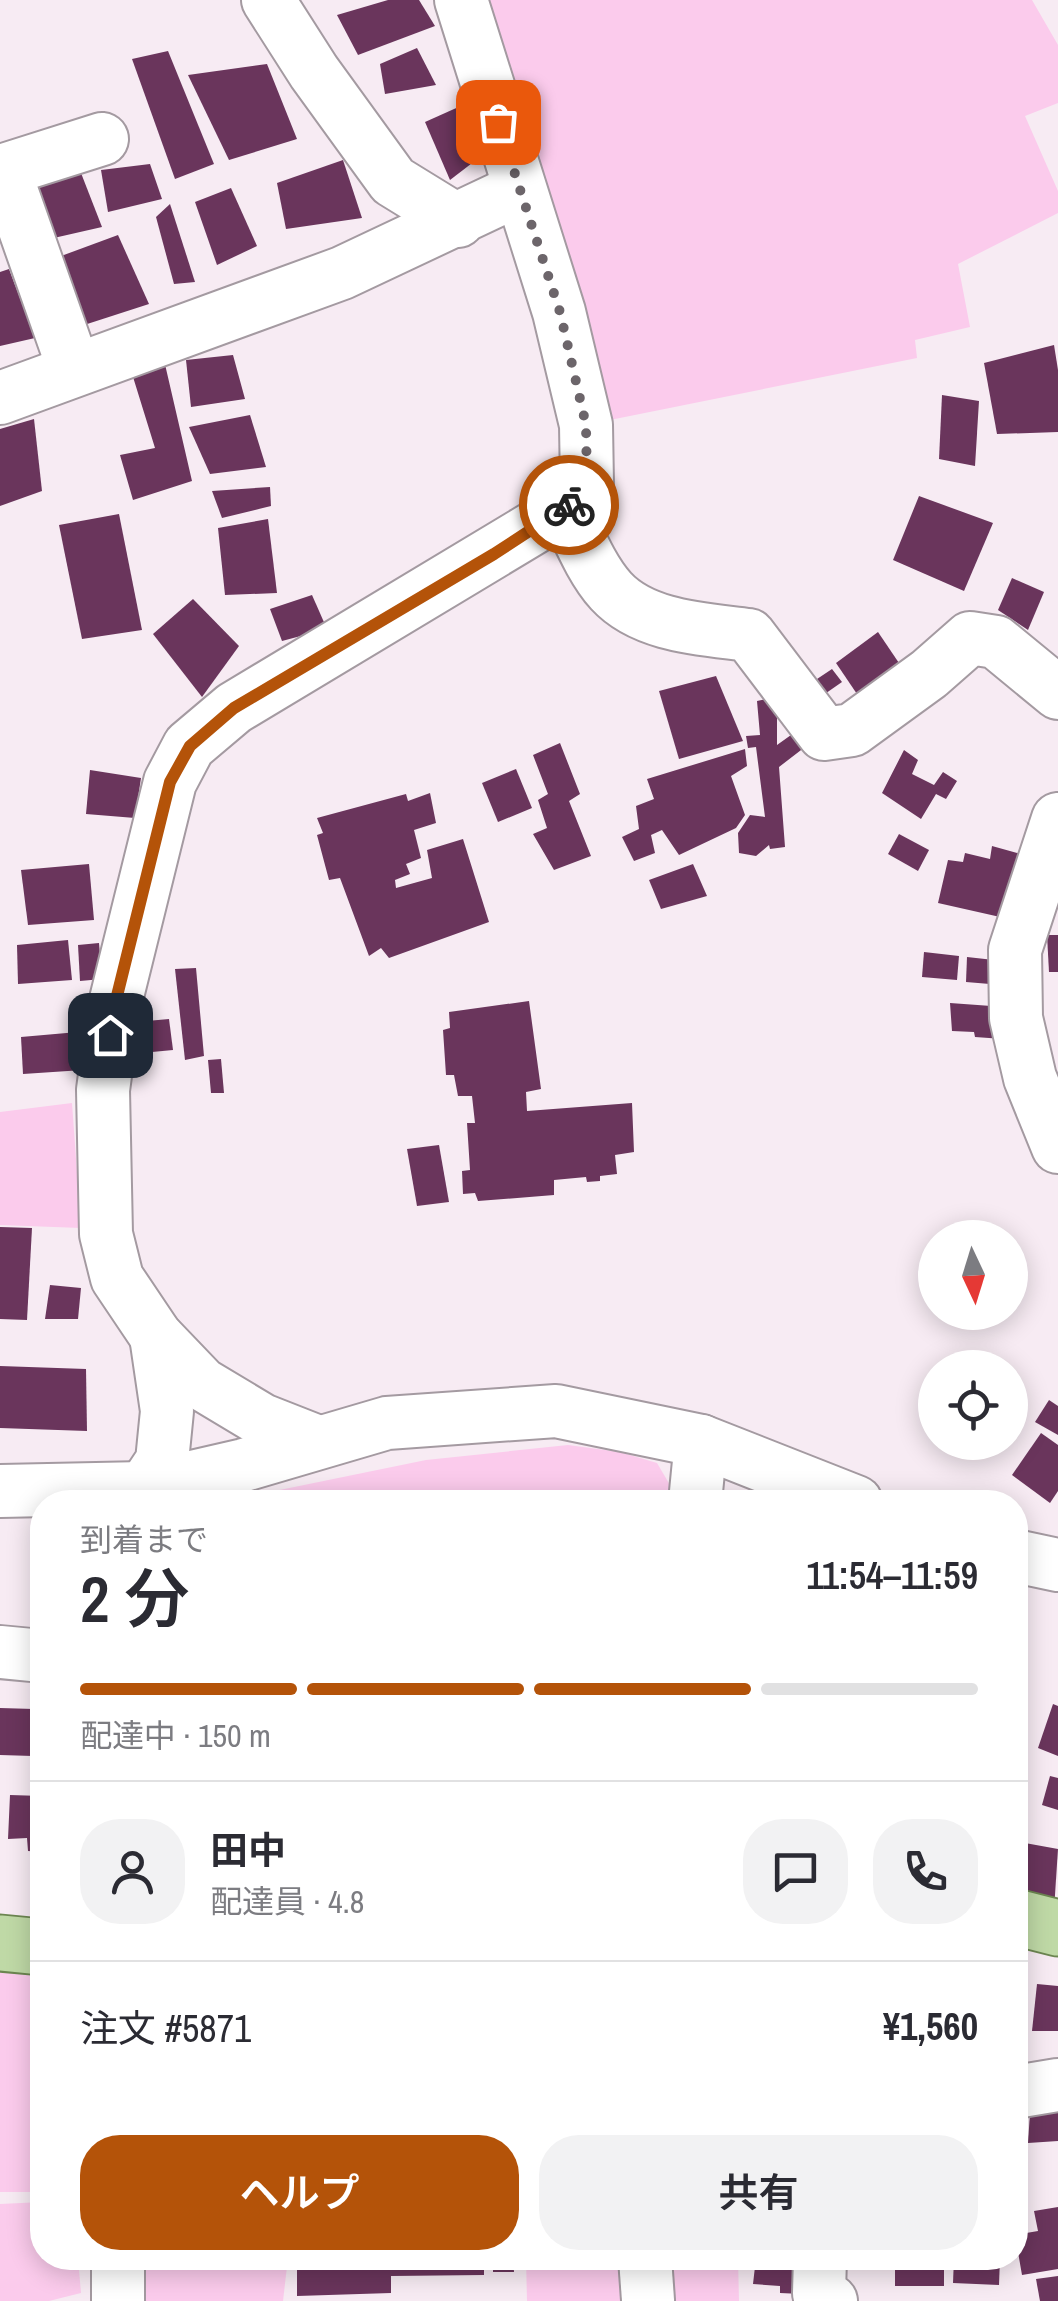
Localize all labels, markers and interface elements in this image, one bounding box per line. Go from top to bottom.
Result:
pin [456,80,541,165]
icon: bag [471,95,526,150]
courier [519,455,619,555]
icon: bike [542,478,597,533]
pin [68,993,153,1078]
icon: home [83,1008,138,1063]
north arrow [918,1220,1028,1330]
map controls [918,1220,1028,1460]
button: locate [918,1350,1028,1460]
text: 到着まで [80,1518,208,1561]
text: 11:54–11:59 [806,1550,978,1601]
text: 2 分 [80,1555,189,1642]
text: 配達中 · 150 m [80,1714,271,1757]
button: person [80,1819,185,1924]
button: chat [743,1819,848,1924]
button: phone [873,1819,978,1924]
text: 田中 [210,1825,286,1876]
text: 配達員 · 4.8 [210,1880,364,1923]
text: ¥1,560 [883,2001,978,2052]
text: 注文 #5871 [80,2003,251,2054]
button: ヘルプ [80,2135,519,2250]
button: 共有 [539,2135,978,2250]

